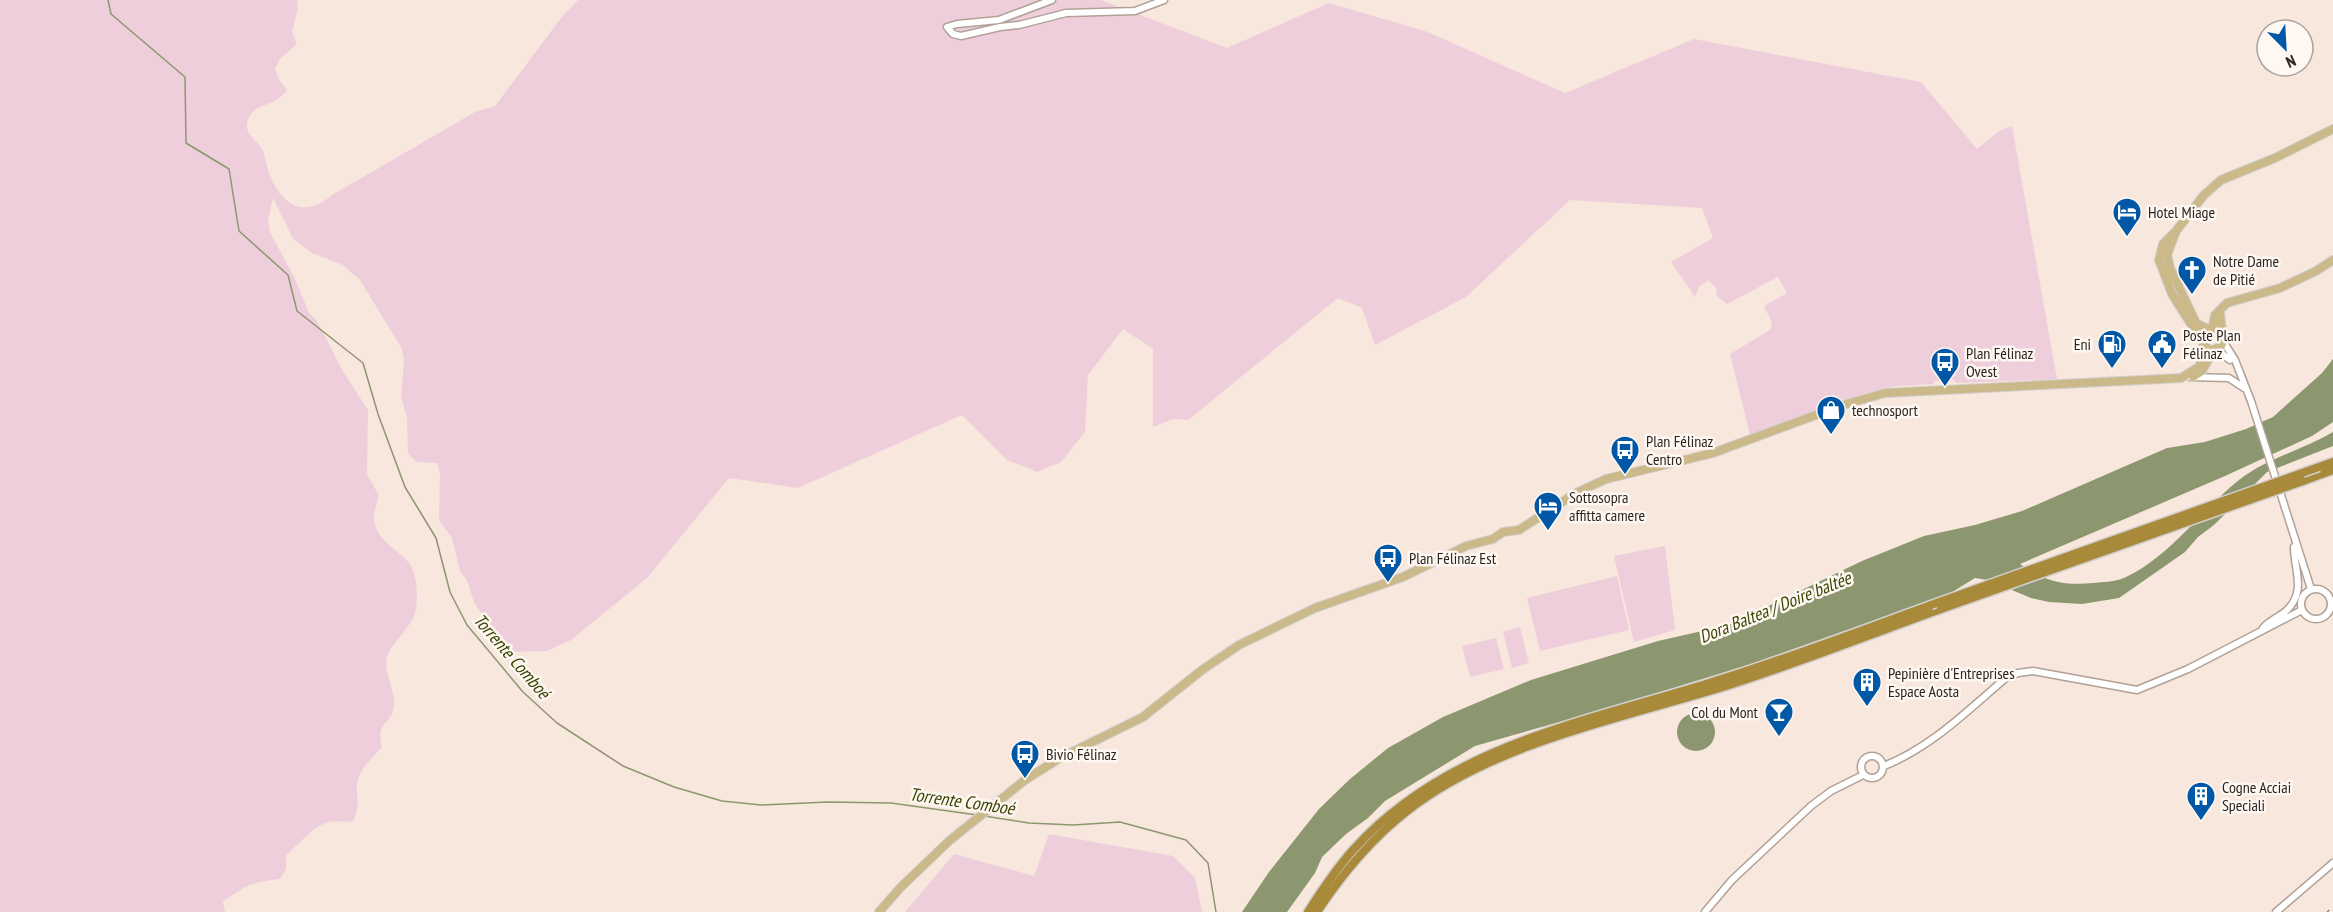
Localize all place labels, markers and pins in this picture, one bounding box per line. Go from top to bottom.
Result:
hotel icon: Hotel Miage [2111,196,2143,238]
place label: Hotel Miage [2148,202,2215,222]
place label: Notre Dame de Pitié [2213,251,2279,289]
church icon: Notre Dame de Pitié [2176,254,2208,296]
place label: Poste Plan Félinaz [2183,325,2241,363]
fuel station icon: Eni [2096,328,2128,370]
public building icon: Poste Plan Félinaz [2146,328,2178,370]
place label: Eni [2074,334,2091,354]
place label: Plan Félinaz Ovest [1966,343,2034,381]
bus stop icon: Plan Félinaz Ovest [1929,346,1961,388]
shop icon: technosport [1815,394,1847,436]
place label: technosport [1852,400,1918,420]
place label: Plan Félinaz Centro [1646,431,1714,469]
bus stop icon: Plan Félinaz Centro [1609,434,1641,476]
place label: Sottosopra affitta camere [1569,487,1645,525]
hotel icon: Sottosopra affitta camere [1532,490,1564,532]
bus stop icon: Plan Félinaz Est [1372,542,1404,584]
place label: Plan Félinaz Est [1409,548,1497,568]
place label: Pepinière d'Entreprises Espace Aosta [1888,663,2015,701]
building icon: Pepinière d'Entreprises Espace Aosta [1851,666,1883,708]
bar icon: Col du Mont [1763,696,1795,738]
place label: Col du Mont [1691,702,1759,722]
bus stop icon: Bivio Félinaz [1009,738,1041,780]
place label: Bivio Félinaz [1046,744,1117,764]
place label: Cogne Acciai Speciali [2222,777,2291,815]
building icon: Cogne Acciai Speciali [2185,780,2217,822]

